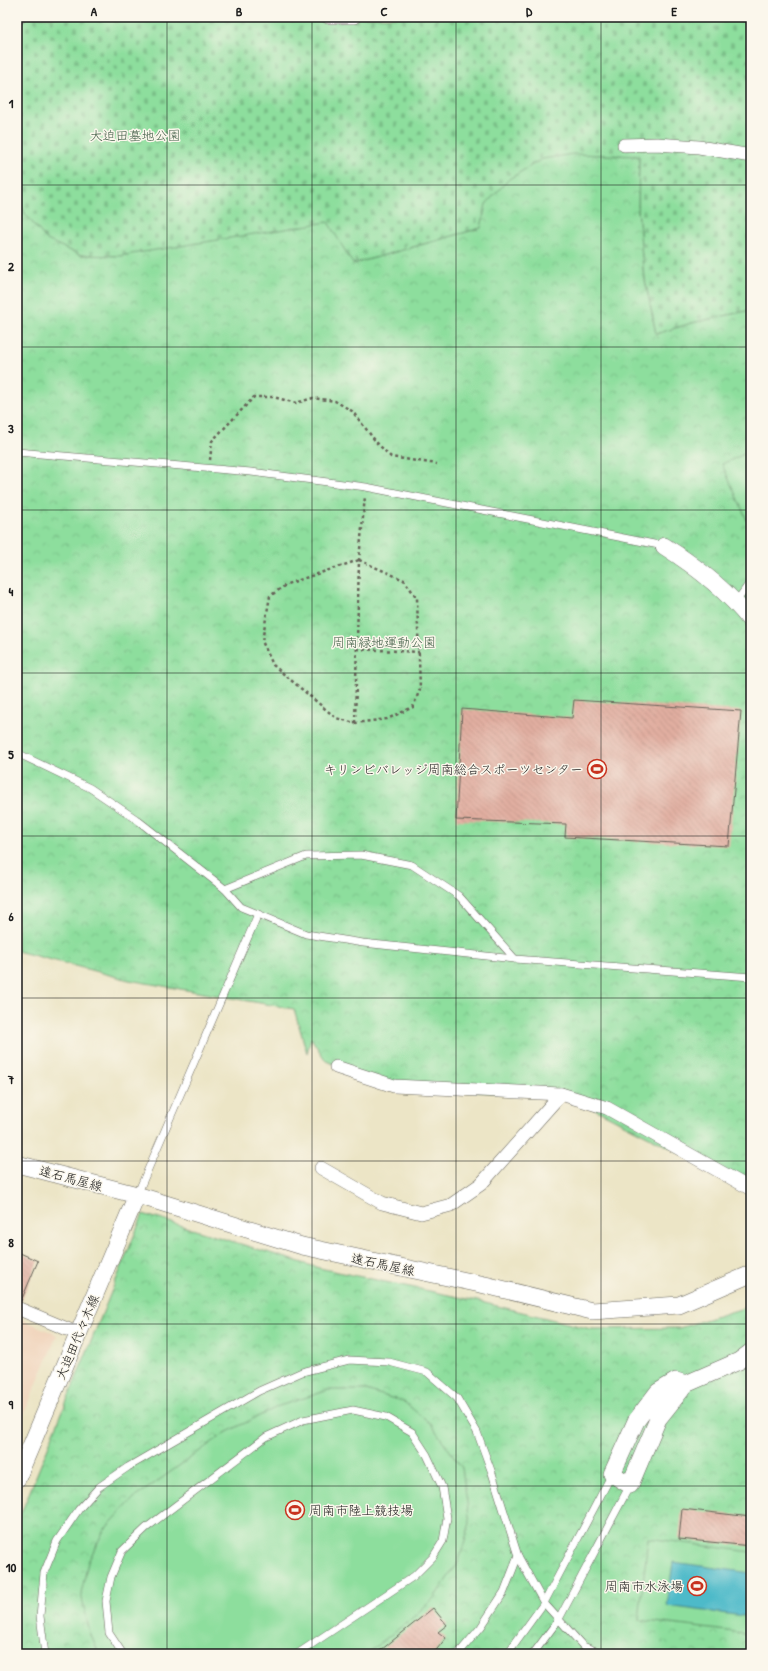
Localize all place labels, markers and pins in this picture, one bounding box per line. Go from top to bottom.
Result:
sports icon: キリンビバレッジ周南総合スポーツセンター [586,758,608,780]
place label: キリンビバレッジ周南総合スポーツセンター [324,760,583,778]
sports icon: 周南市陸上競技場 [284,1499,306,1521]
place label: 周南市陸上競技場 [309,1501,413,1519]
sports icon: 周南市水泳場 [686,1575,708,1597]
place label: 周南市水泳場 [605,1577,683,1595]

